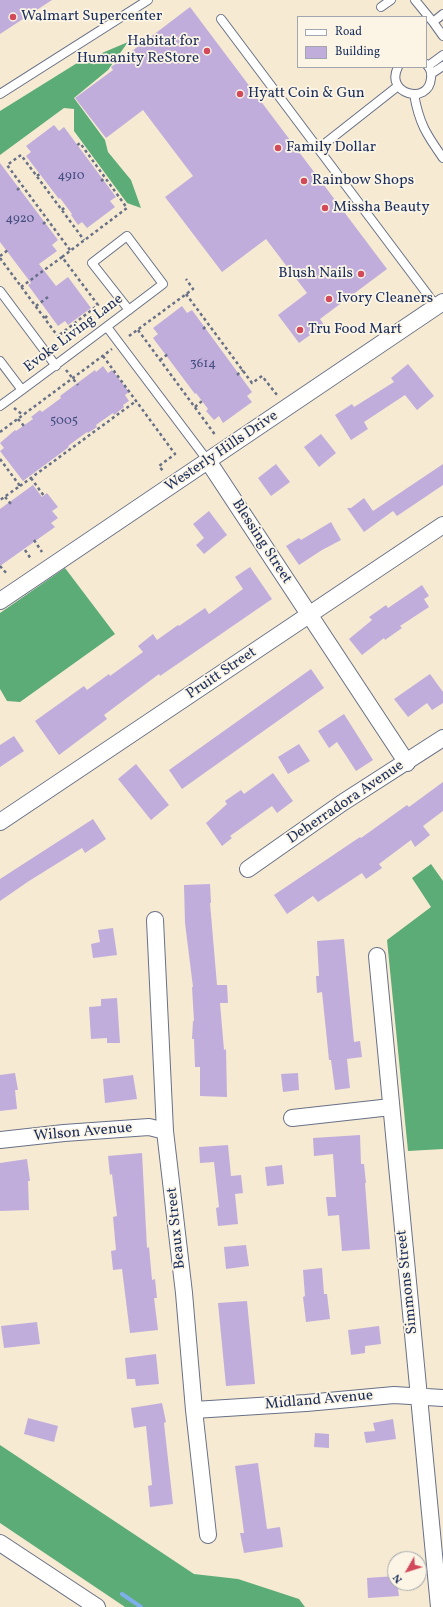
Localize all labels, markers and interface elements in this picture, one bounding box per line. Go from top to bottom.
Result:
place label: Walmart Supercenter [21,8,162,26]
marker: Walmart Supercenter [8,12,18,22]
legend [297,16,427,68]
text: Road [335,24,362,40]
place label: Habitat for Humanity ReStore [77,33,199,68]
text: Building [335,44,380,60]
marker: Habitat for Humanity ReStore [202,46,212,56]
place label: Hyatt Coin & Gun [248,85,365,103]
marker: Hyatt Coin & Gun [235,89,245,99]
place label: Family Dollar [286,139,376,157]
marker: Family Dollar [273,143,283,153]
house number: 4910 [58,169,84,185]
place label: Rainbow Shops [312,172,414,190]
marker: Rainbow Shops [299,176,309,186]
place label: Missha Beauty [333,199,429,217]
marker: Missha Beauty [320,203,330,213]
house number: 4920 [6,212,34,228]
place label: Blush Nails [278,265,353,283]
marker: Blush Nails [356,269,366,279]
place label: Ivory Cleaners [337,290,433,308]
street label: Evoke Living Lane [21,291,127,377]
marker: Ivory Cleaners [324,294,334,304]
place label: Tru Food Mart [308,321,402,339]
marker: Tru Food Mart [295,325,305,335]
house number: 3614 [190,357,216,373]
street label: Westerly Hills Drive [162,408,282,496]
house number: 5005 [50,414,78,430]
street label: Blessing Street [227,496,295,588]
street label: Pruitt Street [184,644,260,704]
street label: Deherradora Avenue [284,757,408,849]
street label: Wilson Avenue [33,1120,133,1146]
street label: Beaux Street [164,1186,190,1270]
street label: Simmons Street [394,1229,422,1335]
street label: Midland Avenue [264,1387,374,1415]
north arrow [387,1551,427,1591]
text: N [390,1570,406,1586]

